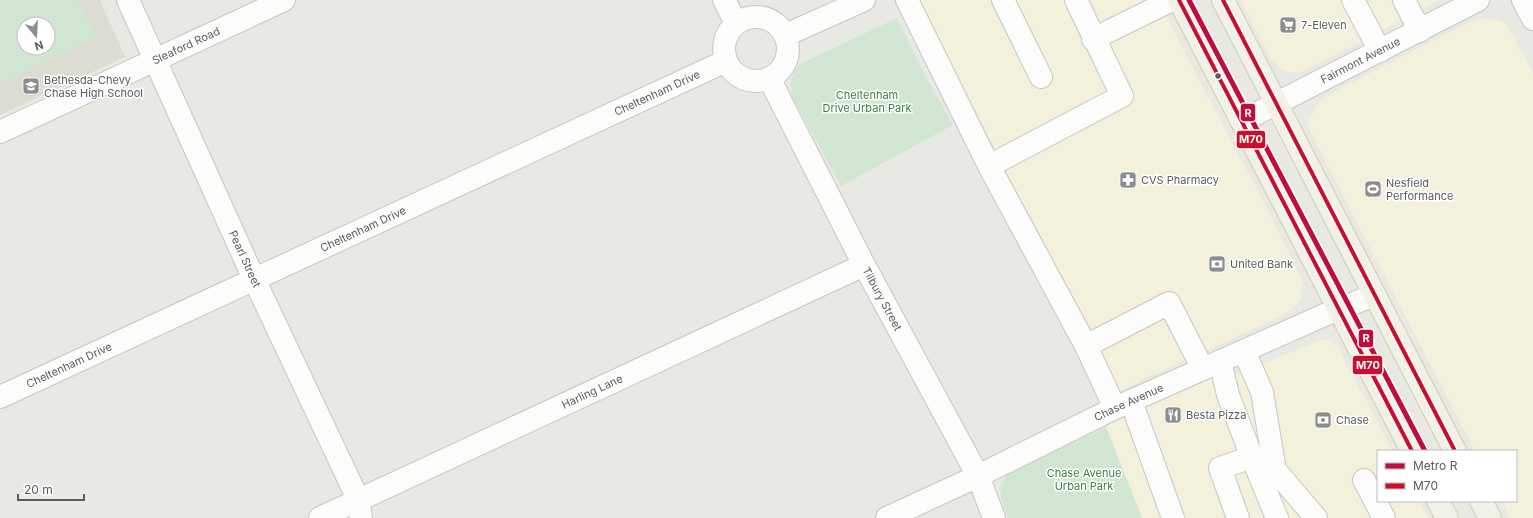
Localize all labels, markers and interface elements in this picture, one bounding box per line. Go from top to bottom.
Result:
supermarket icon: 7-Eleven [1278,15,1298,35]
north arrow [16,16,56,56]
place label: 7-Eleven [1301,18,1347,32]
street label: Sleaford Road [150,24,222,67]
street label: Fairmont Avenue [1318,34,1402,87]
text: N [33,38,45,53]
street label: Cheltenham Drive [612,67,702,119]
unlabelled marker [1213,71,1223,81]
place label: Bethesda-Chevy Chase High School [44,73,143,100]
school or university icon: Bethesda-Chevy Chase High School [21,76,41,96]
park label: Cheltenham Drive Urban Park [822,88,912,115]
line badge: R [1240,103,1256,122]
text: R [1244,106,1252,120]
line badge: M70 [1236,130,1266,149]
text: M70 [1239,132,1263,146]
pharmacy icon: CVS Pharmacy [1118,170,1138,190]
place label: CVS Pharmacy [1141,173,1219,187]
place label: Nesfield Performance [1386,176,1453,203]
sports icon: Nesfield Performance [1363,179,1383,199]
street label: Cheltenham Drive [318,203,408,255]
street label: Pearl Street [226,228,264,290]
bank icon: United Bank [1207,254,1227,274]
place label: United Bank [1230,257,1293,271]
street label: Tilbury Street [859,265,905,334]
line badge: R [1358,329,1374,348]
text: R [1362,331,1370,345]
street label: Cheltenham Drive [24,339,114,391]
line badge: M70 [1352,355,1383,375]
text: M70 [1356,358,1380,372]
street label: Harling Lane [559,371,625,412]
street label: Chase Avenue [1092,380,1166,424]
restaurant icon: Besta Pizza [1163,405,1183,425]
place label: Besta Pizza [1186,408,1246,422]
bank icon: Chase [1313,410,1333,430]
place label: Chase [1336,413,1369,427]
legend [1377,450,1517,502]
text: Metro R [1413,458,1458,473]
park label: Chase Avenue Urban Park [1047,466,1121,493]
scale bar [18,476,84,502]
text: M70 [1413,478,1438,493]
text: 20 m [24,482,53,497]

